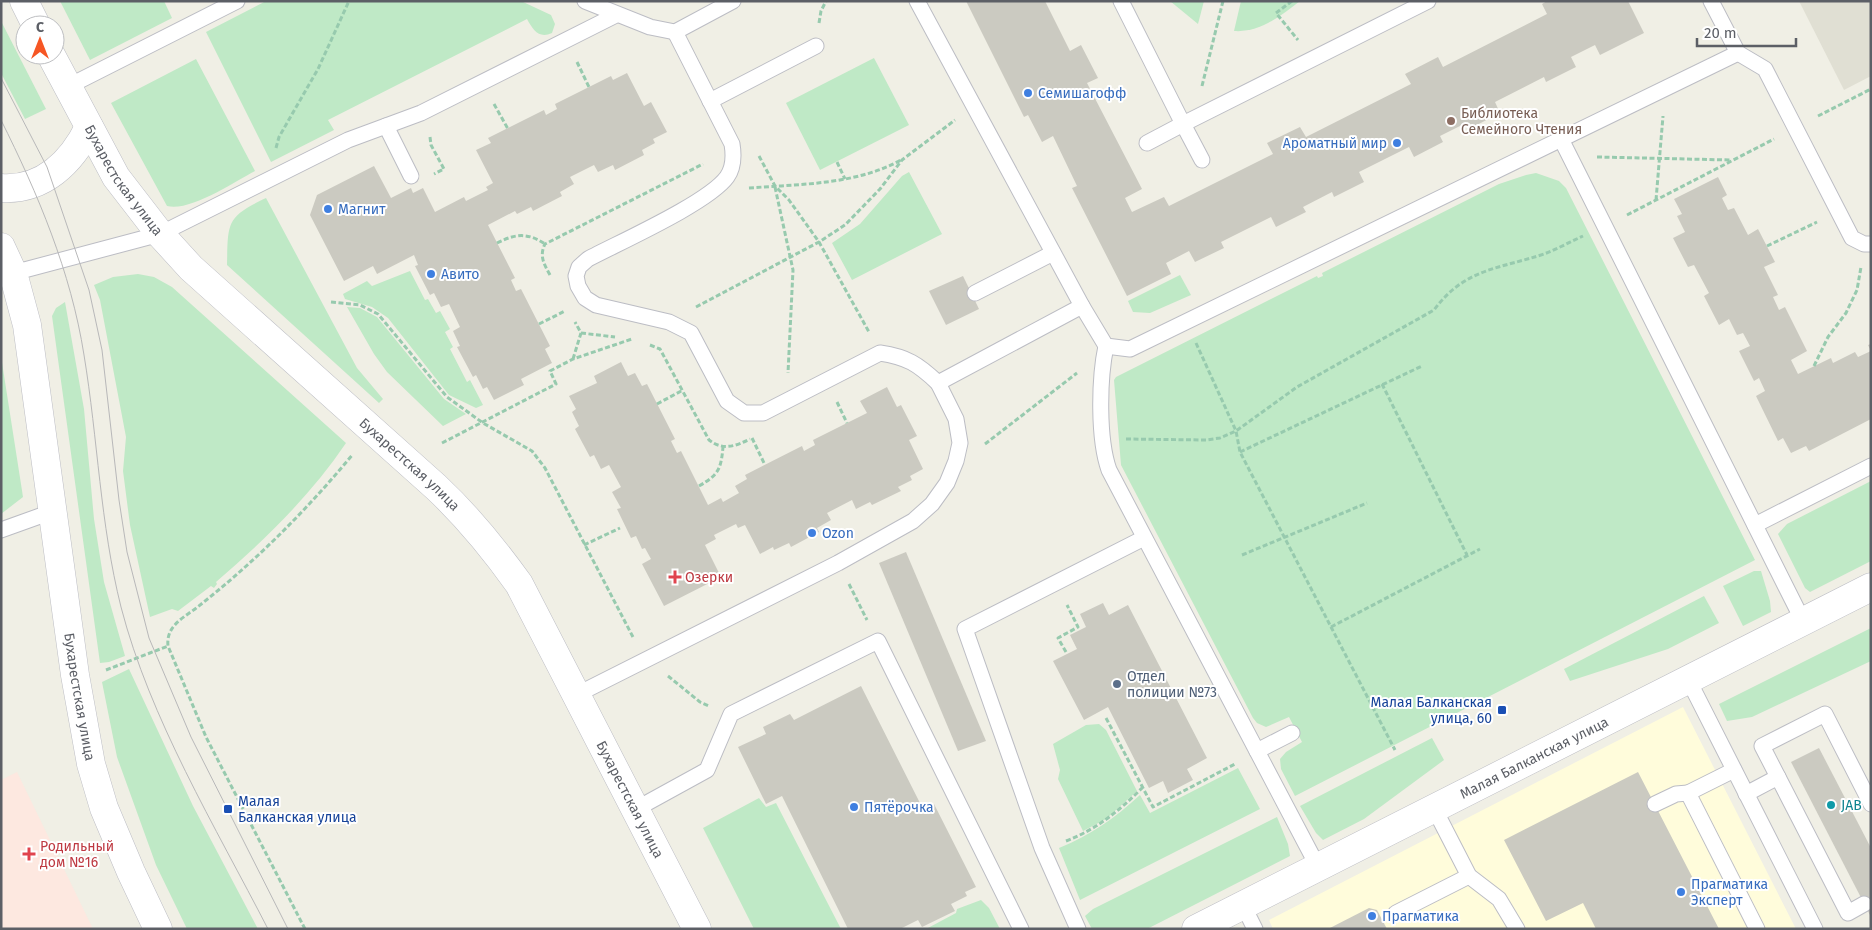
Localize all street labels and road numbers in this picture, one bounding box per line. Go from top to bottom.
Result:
street label: Бухарестская улица [81,122,166,239]
street label: Бухарестская улица [356,415,463,514]
street label: Бухарестская улица [60,632,98,762]
street label: Малая Балканская улица [1457,713,1611,803]
street label: Бухарестская улица [592,738,667,861]

